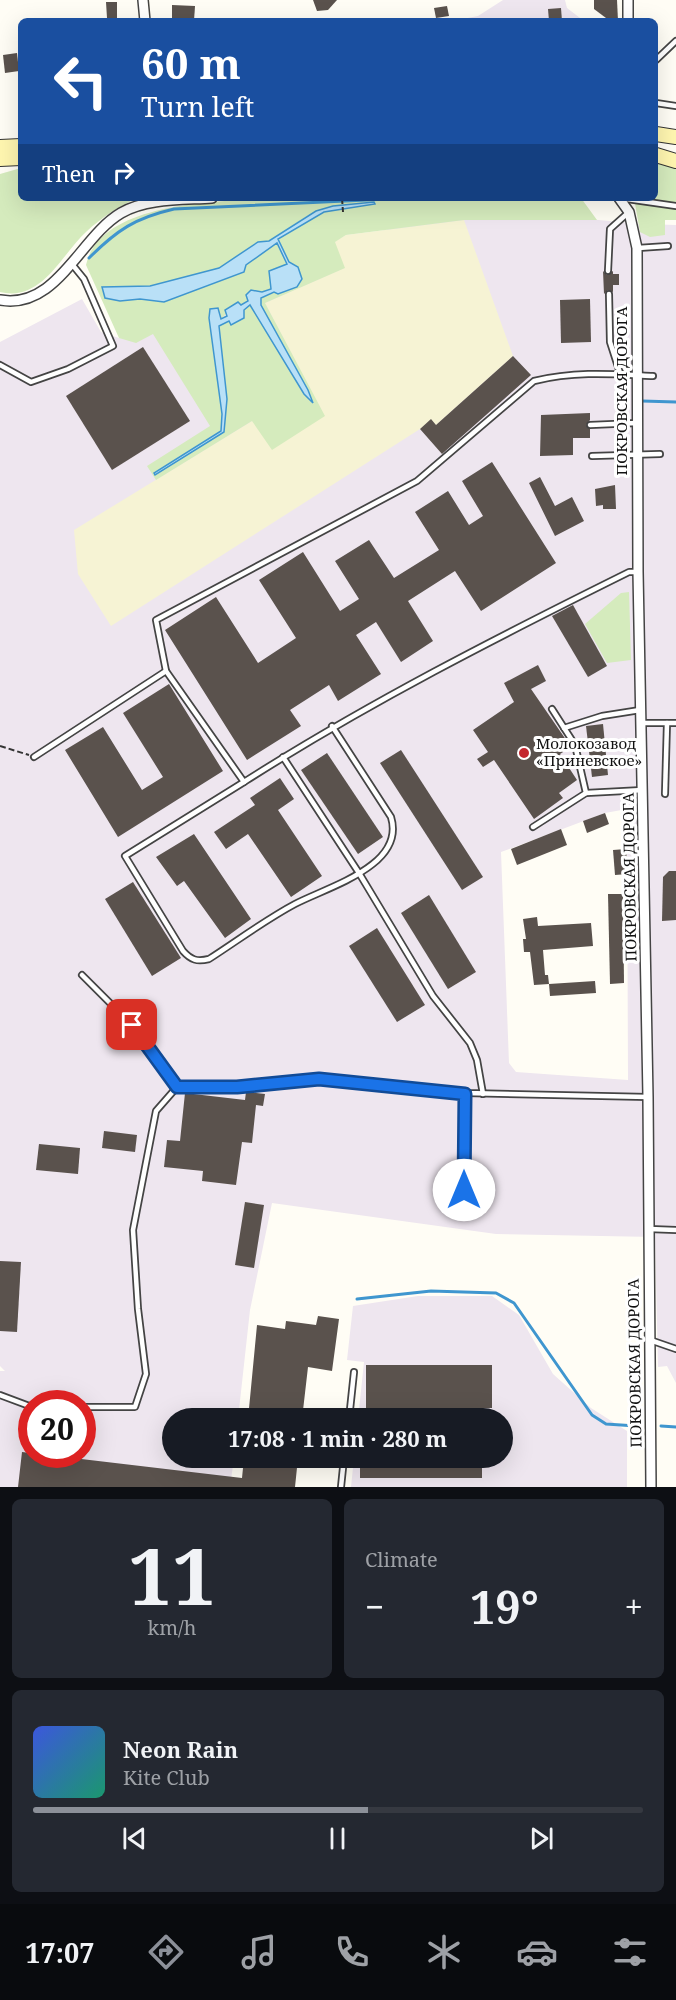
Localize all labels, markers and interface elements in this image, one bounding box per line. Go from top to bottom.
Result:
text: 60 m [141,34,241,91]
icon: left [42,42,120,120]
text: Turn left [141,88,254,125]
icon: right [107,156,140,189]
text: Then [42,158,95,188]
street label: ПОКРОВСКАЯ ДОРОГА [611,306,631,476]
place label: Молокозавод «Приневское» [536,733,642,770]
marker: Молокозавод «Приневское» [517,746,531,760]
street label: ПОКРОВСКАЯ ДОРОГА [618,792,640,962]
pin [106,999,157,1050]
icon: arrive [115,1008,148,1041]
position arrow [432,1158,496,1222]
street label: ПОКРОВСКАЯ ДОРОГА [623,1278,645,1448]
speed limit sign: 20 [18,1390,96,1468]
text: 17:08 · 1 min · 280 m [228,1423,447,1453]
text: 11 [128,1522,216,1628]
text: Climate [365,1546,438,1573]
text: 19° [470,1576,539,1637]
text: − [365,1584,384,1629]
text: + [625,1584,643,1629]
text: km/h [147,1614,197,1641]
text: Neon Rain [123,1734,238,1764]
text: Kite Club [123,1764,210,1791]
icon: previous [118,1822,151,1855]
icon: pause [321,1822,354,1855]
icon: next [525,1822,558,1855]
icon: directions [145,1931,187,1973]
icon: music [238,1931,280,1973]
icon: phone [331,1931,373,1973]
icon: climate [423,1931,465,1973]
icon: car [516,1931,558,1973]
icon: filters [609,1931,651,1973]
text: 17:07 [25,1934,95,1971]

